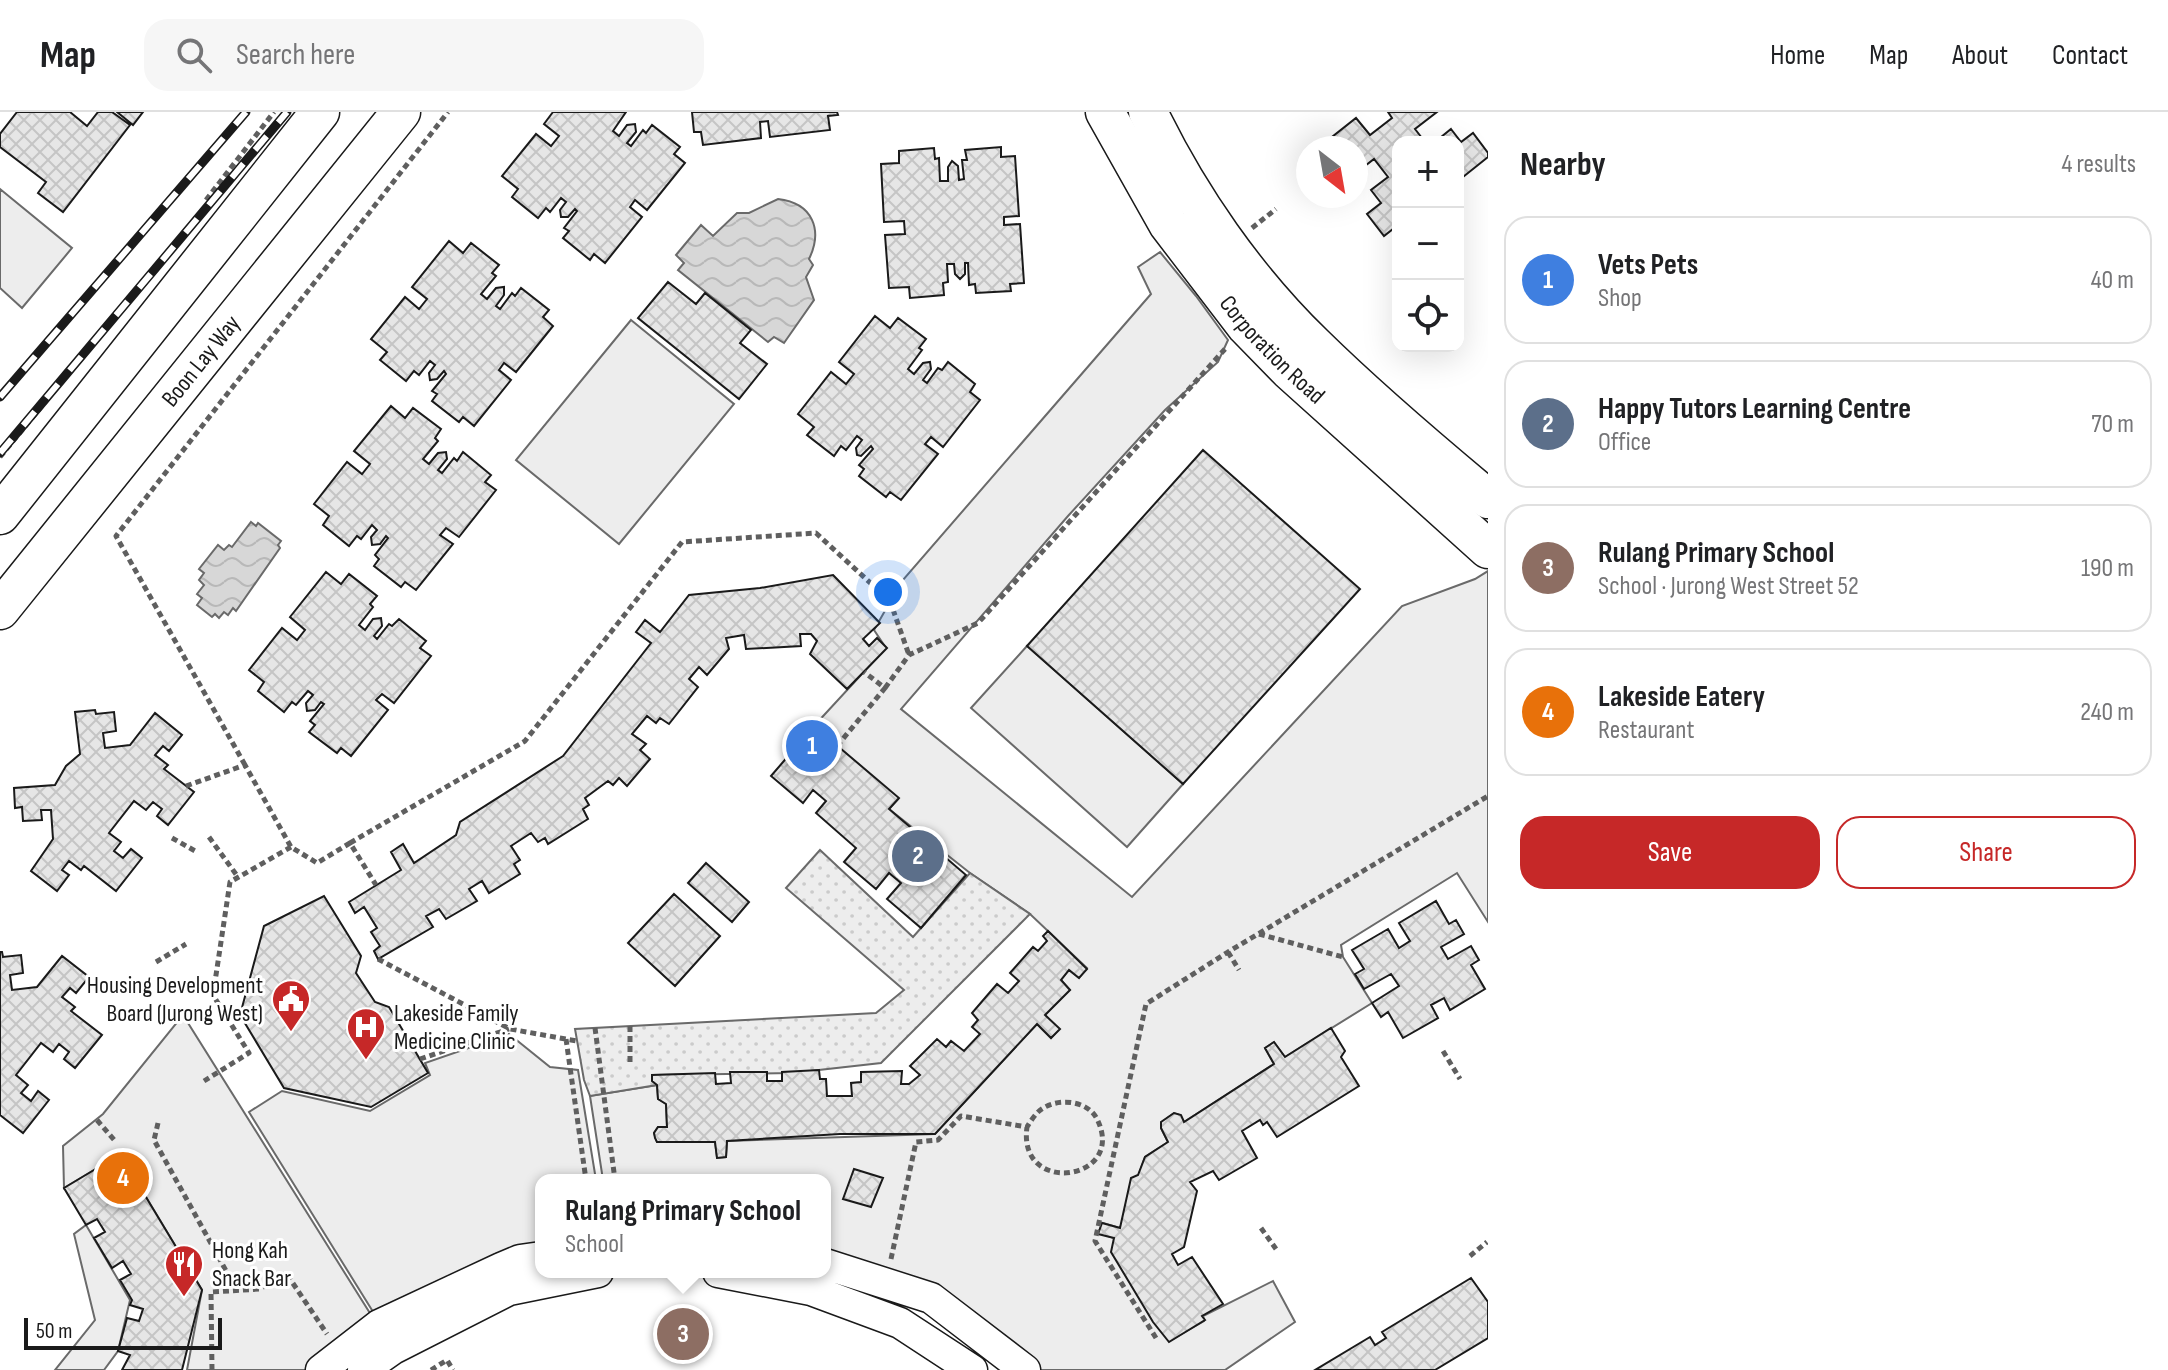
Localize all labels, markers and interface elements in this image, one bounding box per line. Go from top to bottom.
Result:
search box [144,19,704,91]
text: Map [40,33,96,78]
icon: search [172,33,216,77]
text: Search here [236,37,355,73]
text: Home [1770,39,1825,72]
text: Map [1869,39,1908,72]
text: About [1952,39,2008,72]
text: Contact [2052,39,2128,72]
north arrow [1296,136,1368,208]
map controls [1392,136,1464,352]
button: + [1392,136,1464,208]
text: Nearby [1520,144,1606,185]
text: 4 results [2061,149,2136,180]
button: − [1392,208,1464,280]
text: Vets Pets [1598,247,1698,283]
text: 1 [1543,265,1553,296]
text: 40 m [2091,265,2134,296]
button: locate [1392,280,1464,352]
text: Shop [1598,283,1642,314]
street label: Corporation Road [1213,290,1331,410]
street label: Boon Lay Way [155,309,246,412]
text: Happy Tutors Learning Centre [1598,391,1911,427]
text: 2 [1542,409,1554,440]
text: 70 m [2091,409,2134,440]
text: Office [1598,427,1651,458]
text: Rulang Primary School [1598,535,1834,571]
text: 3 [1542,553,1554,584]
text: 190 m [2081,553,2134,584]
text: School · Jurong West Street 52 [1598,571,1859,602]
your location [868,572,908,612]
text: Lakeside Eatery [1598,679,1765,715]
text: 4 [1542,697,1554,728]
text: 240 m [2080,697,2134,728]
text: Restaurant [1598,715,1694,746]
pin: 1 [786,716,838,776]
button: Save [1520,816,1820,889]
button: Share [1836,816,2136,889]
pin: 2 [892,826,944,886]
place label: Housing Development Board (Jurong West) [87,971,263,1028]
public building icon: Housing Development Board (Jurong West) [270,978,312,1033]
place label: Lakeside Family Medicine Clinic [394,999,519,1056]
hospital icon: Lakeside Family Medicine Clinic [345,1006,387,1061]
pin: 4 [97,1148,149,1208]
popup [535,1174,831,1278]
text: Rulang Primary School [565,1193,801,1229]
text: School [565,1229,624,1260]
place label: Hong Kah Snack Bar [212,1236,291,1293]
restaurant icon: Hong Kah Snack Bar [163,1243,205,1298]
pin: 3 [657,1304,709,1364]
scale bar [24,1314,222,1350]
text: 50 m [36,1318,72,1345]

